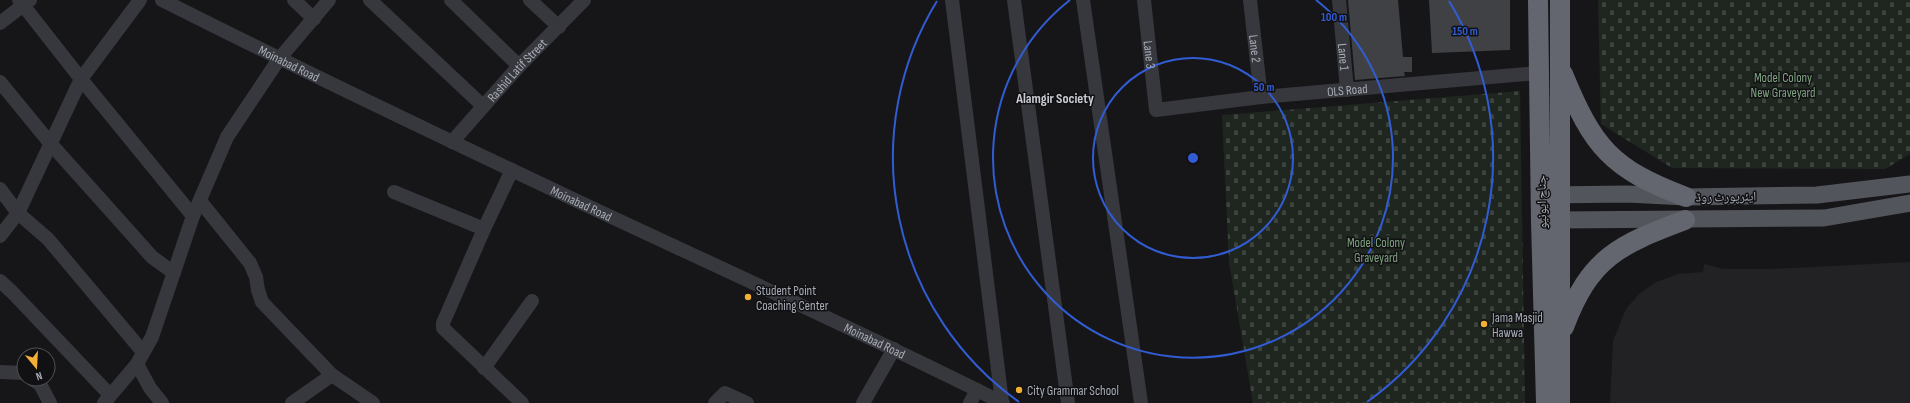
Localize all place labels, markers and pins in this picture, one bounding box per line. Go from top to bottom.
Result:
centre of rings [1186,151,1200,165]
place label: Student Point Coaching Center [756,283,829,314]
marker: Student Point Coaching Center [743,292,753,302]
place label: Jama Masjid Hawwa [1491,310,1543,341]
marker: Jama Masjid Hawwa [1479,319,1489,329]
place label: City Grammar School [1027,383,1119,399]
marker: City Grammar School [1014,385,1024,395]

